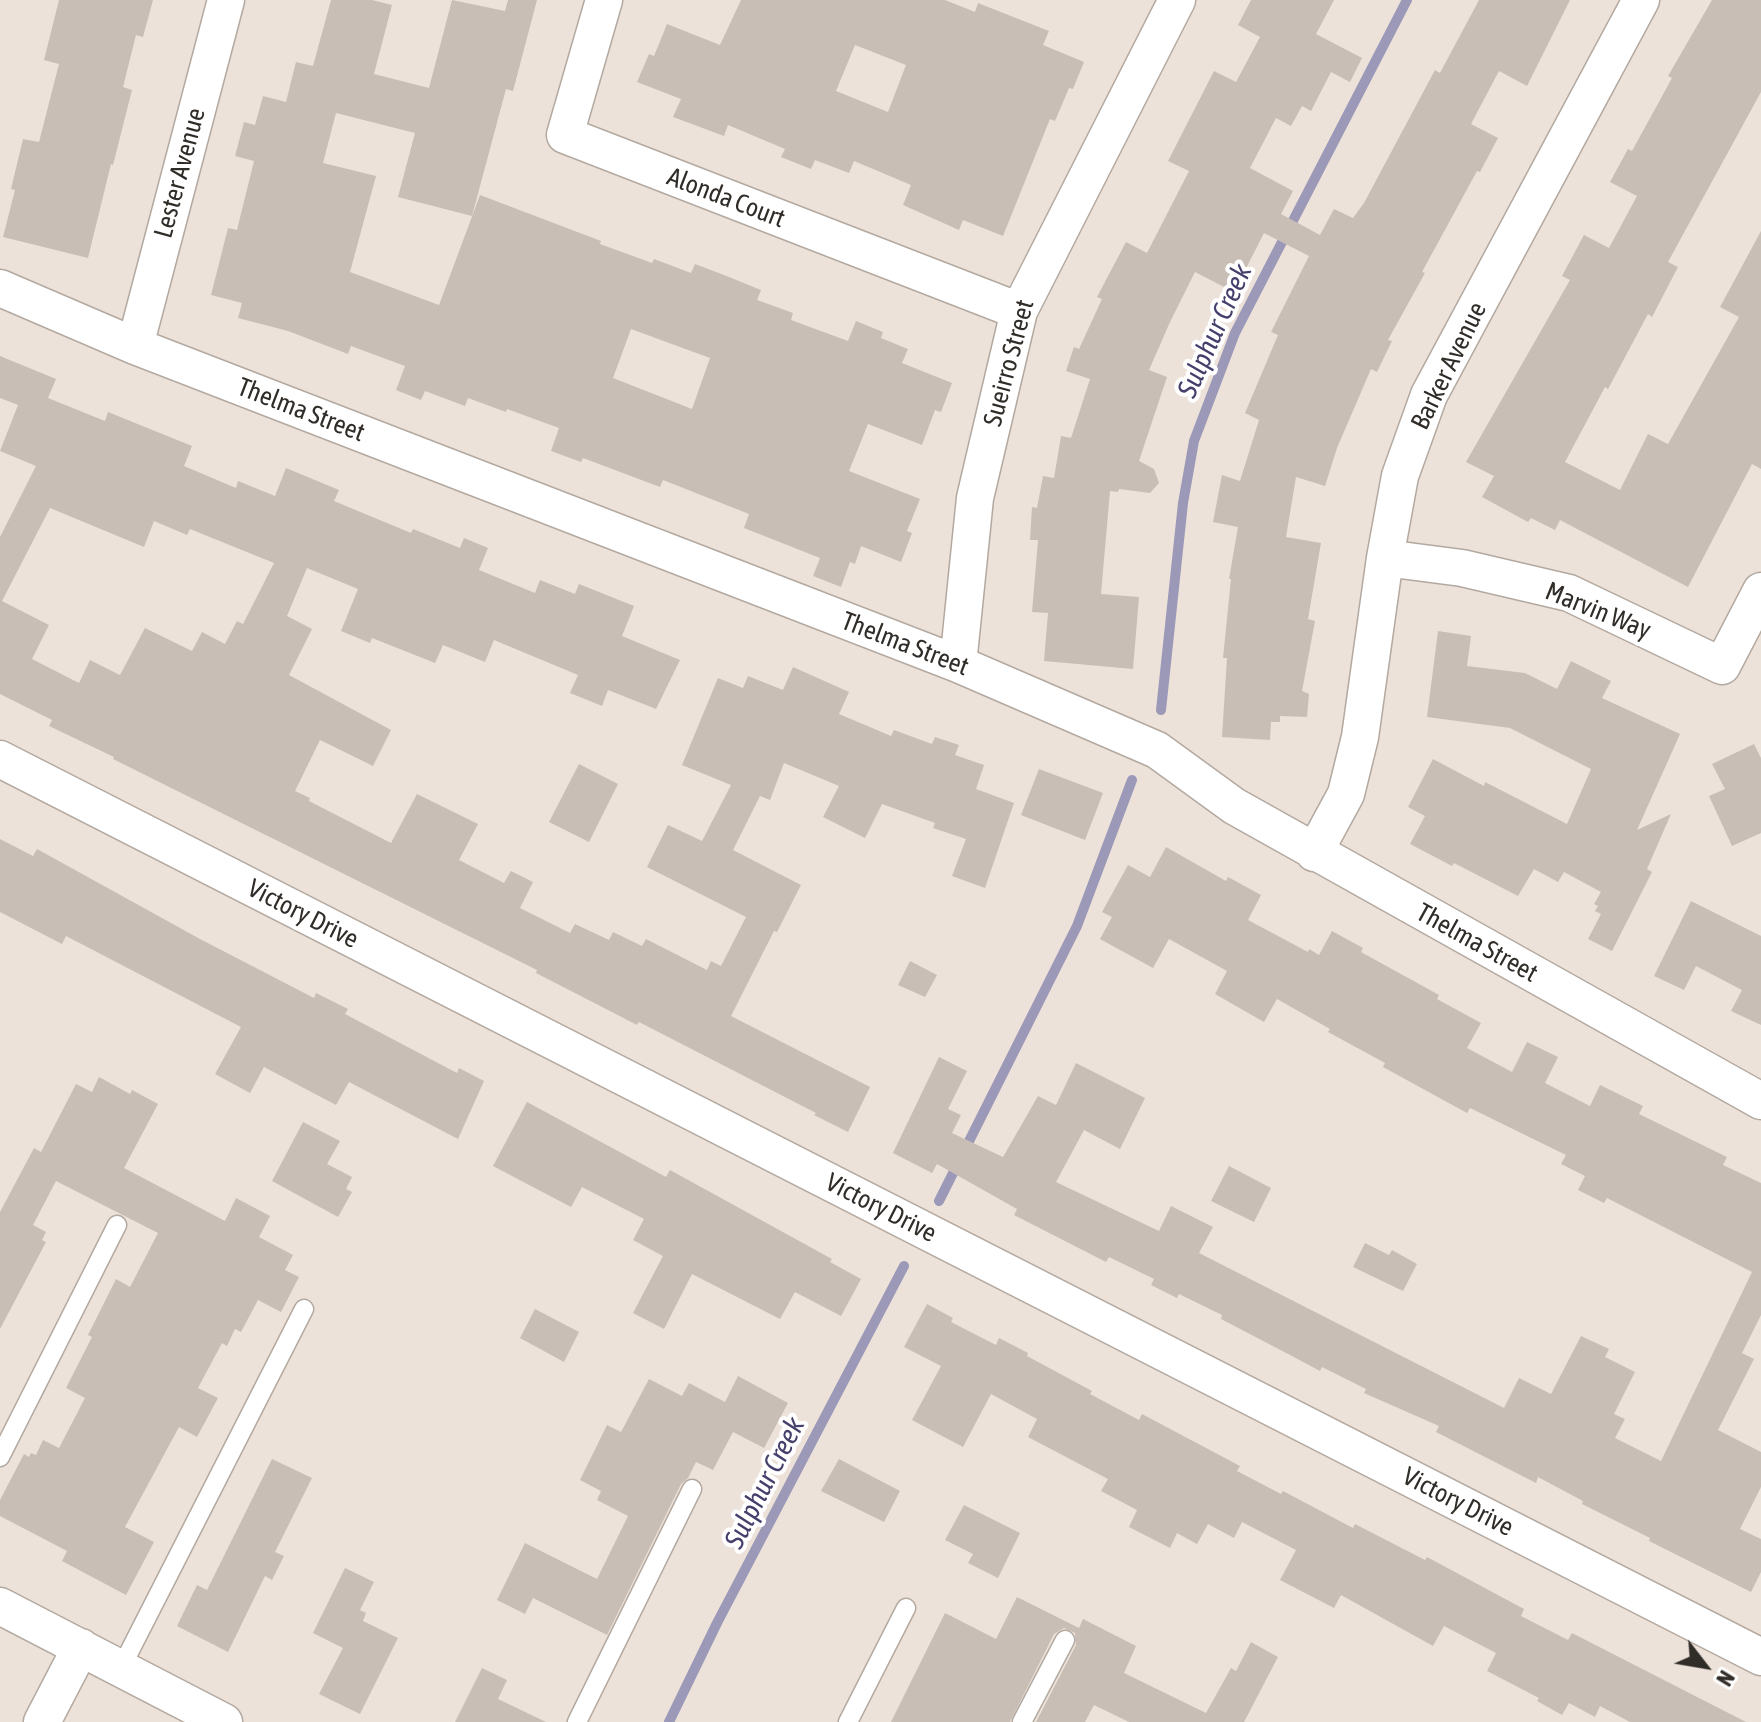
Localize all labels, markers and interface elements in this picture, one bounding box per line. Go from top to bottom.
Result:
street label: Lester Avenue [148,105,212,241]
street label: Alonda Court [663,161,789,235]
water label: Sulphur Creek [1171,259,1259,403]
street label: Sueirro Street [977,296,1041,430]
street label: Barker Avenue [1405,297,1493,435]
street label: Thelma Street [233,371,369,449]
street label: Marvin Way [1541,576,1655,646]
street label: Thelma Street [837,605,973,683]
street label: Victory Drive [242,873,364,955]
street label: Thelma Street [1411,897,1543,989]
street label: Victory Drive [820,1167,942,1249]
water label: Sulphur Creek [718,1412,812,1554]
street label: Victory Drive [1397,1461,1519,1543]
north arrow [1665,1626,1745,1706]
text: N [1711,1666,1740,1691]

